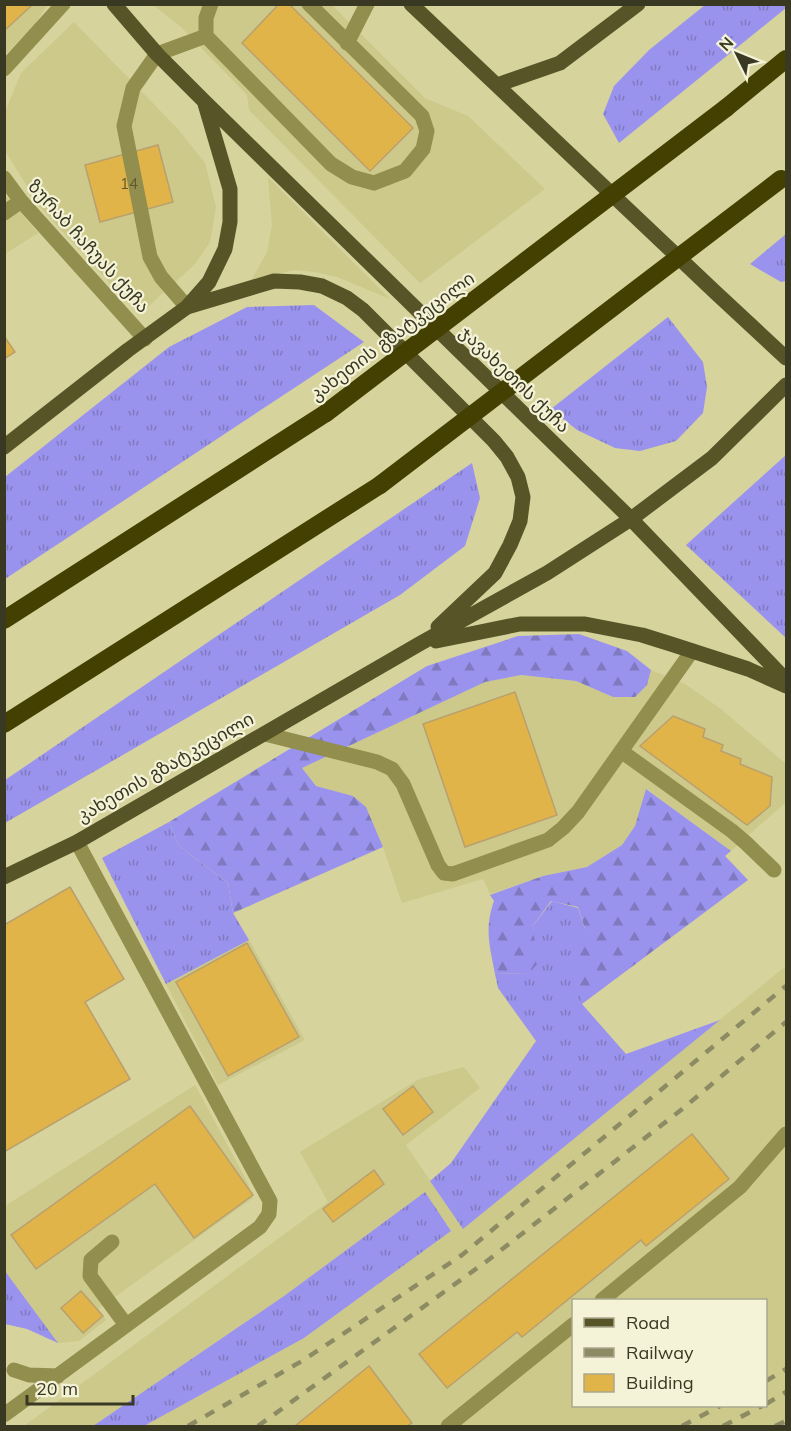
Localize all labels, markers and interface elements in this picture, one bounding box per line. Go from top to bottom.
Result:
north arrow [707,24,767,84]
text: N [715,33,737,55]
house number: 14 [120,174,138,193]
street label: ზურაბ ჩაჩუას ქუჩა [23,175,155,317]
street label: კახეთის გზატკეცილი [305,266,479,406]
street label: ჯავახეთის ქუჩა [455,320,575,438]
street label: კახეთის გზატკეცილი [72,707,258,827]
legend [572,1299,767,1407]
text: Road [626,1311,670,1334]
text: Railway [626,1341,694,1364]
scale bar [27,1368,134,1406]
text: Building [626,1371,694,1394]
text: 20 m [36,1377,78,1400]

